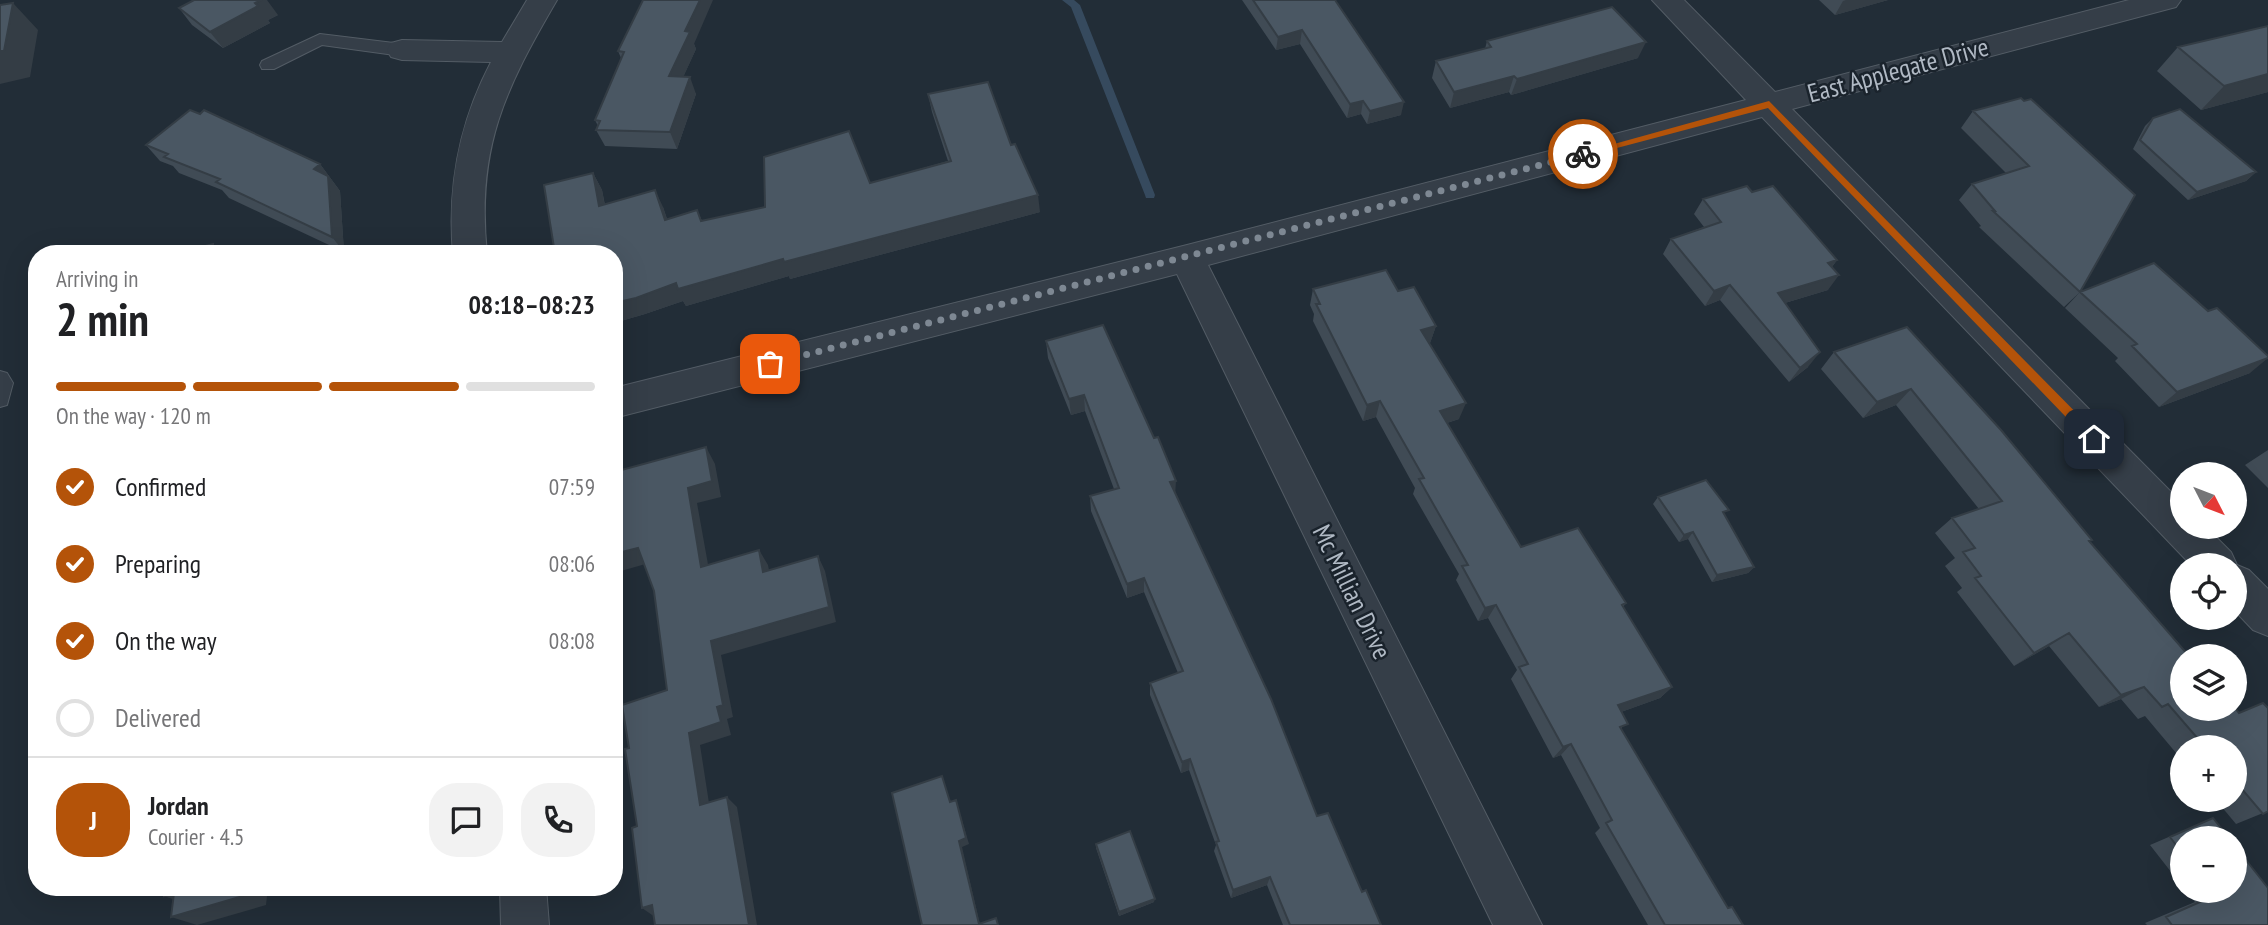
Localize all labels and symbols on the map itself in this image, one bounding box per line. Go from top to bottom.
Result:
street label: East Applegate Drive [1804,30,1992,110]
courier [1548,119,1618,189]
pin [740,334,800,394]
pin [2064,409,2124,469]
north arrow [2170,462,2247,539]
street label: Mc Millian Drive [1306,519,1399,664]

